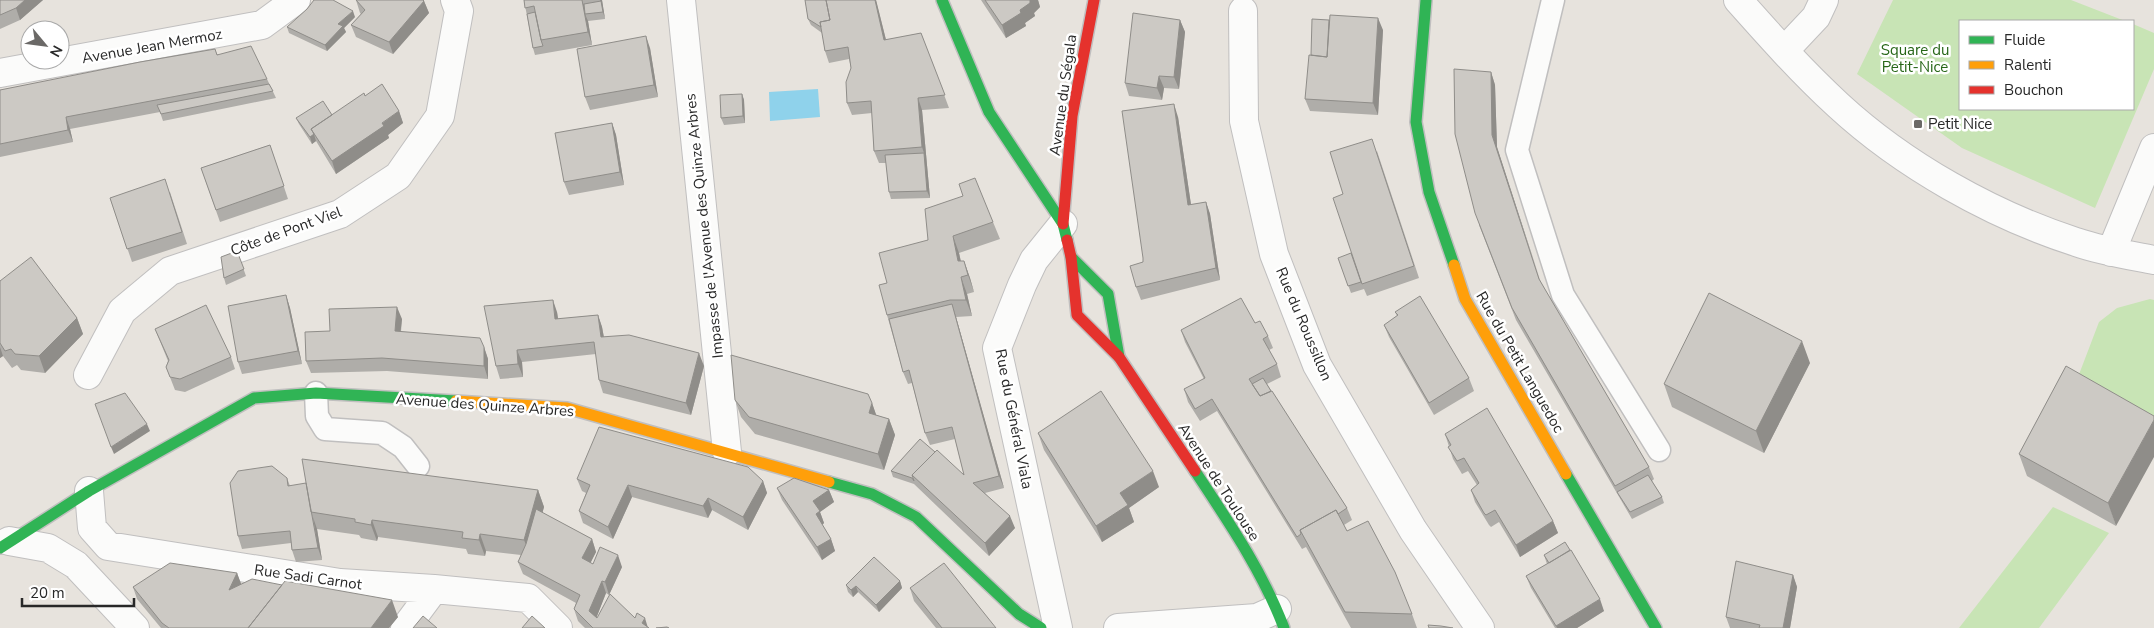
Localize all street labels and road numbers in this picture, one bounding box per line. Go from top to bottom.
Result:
street label: Avenue Jean Mermoz [80,24,224,68]
street label: Avenue du Ségala [1045,33,1081,157]
street label: Impasse de l'Avenue des Quinze Arbres [680,93,728,359]
street label: Côte de Pont Viel [228,201,345,260]
street label: Rue du Roussillon [1271,264,1337,384]
street label: Rue du Petit Languedoc [1471,288,1569,436]
street label: Rue du Général Viala [991,347,1037,491]
street label: Avenue des Quinze Arbres [395,389,575,421]
street label: Avenue de Toulouse [1173,419,1265,545]
street label: Rue Sadi Carnot [253,560,364,595]

